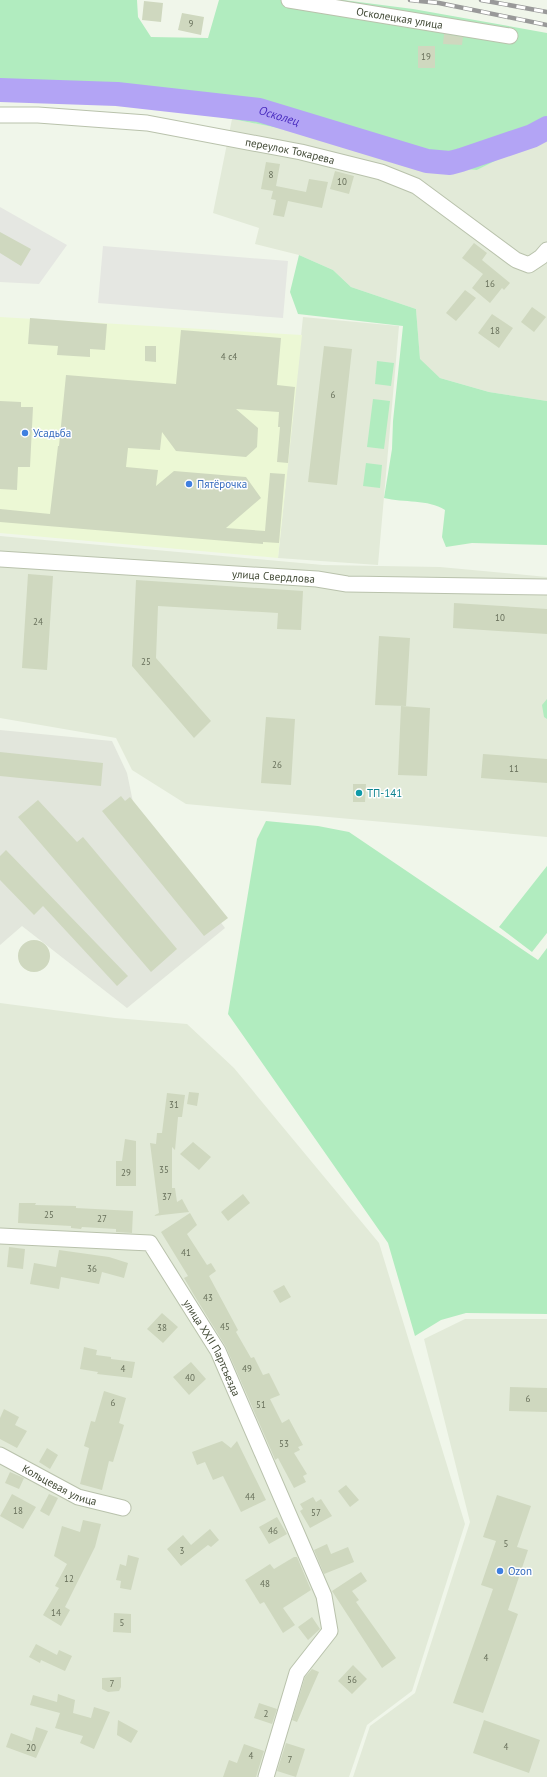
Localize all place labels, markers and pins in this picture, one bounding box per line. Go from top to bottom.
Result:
place label: Усадьба [33,426,71,440]
marker: Усадьба [20,428,30,438]
place label: Пятёрочка [197,477,247,491]
marker: Пятёрочка [184,479,194,489]
place label: ТП-141 [367,786,402,800]
marker: ТП-141 [354,788,364,798]
place label: Ozon [508,1564,532,1578]
marker: Ozon [495,1566,505,1576]

